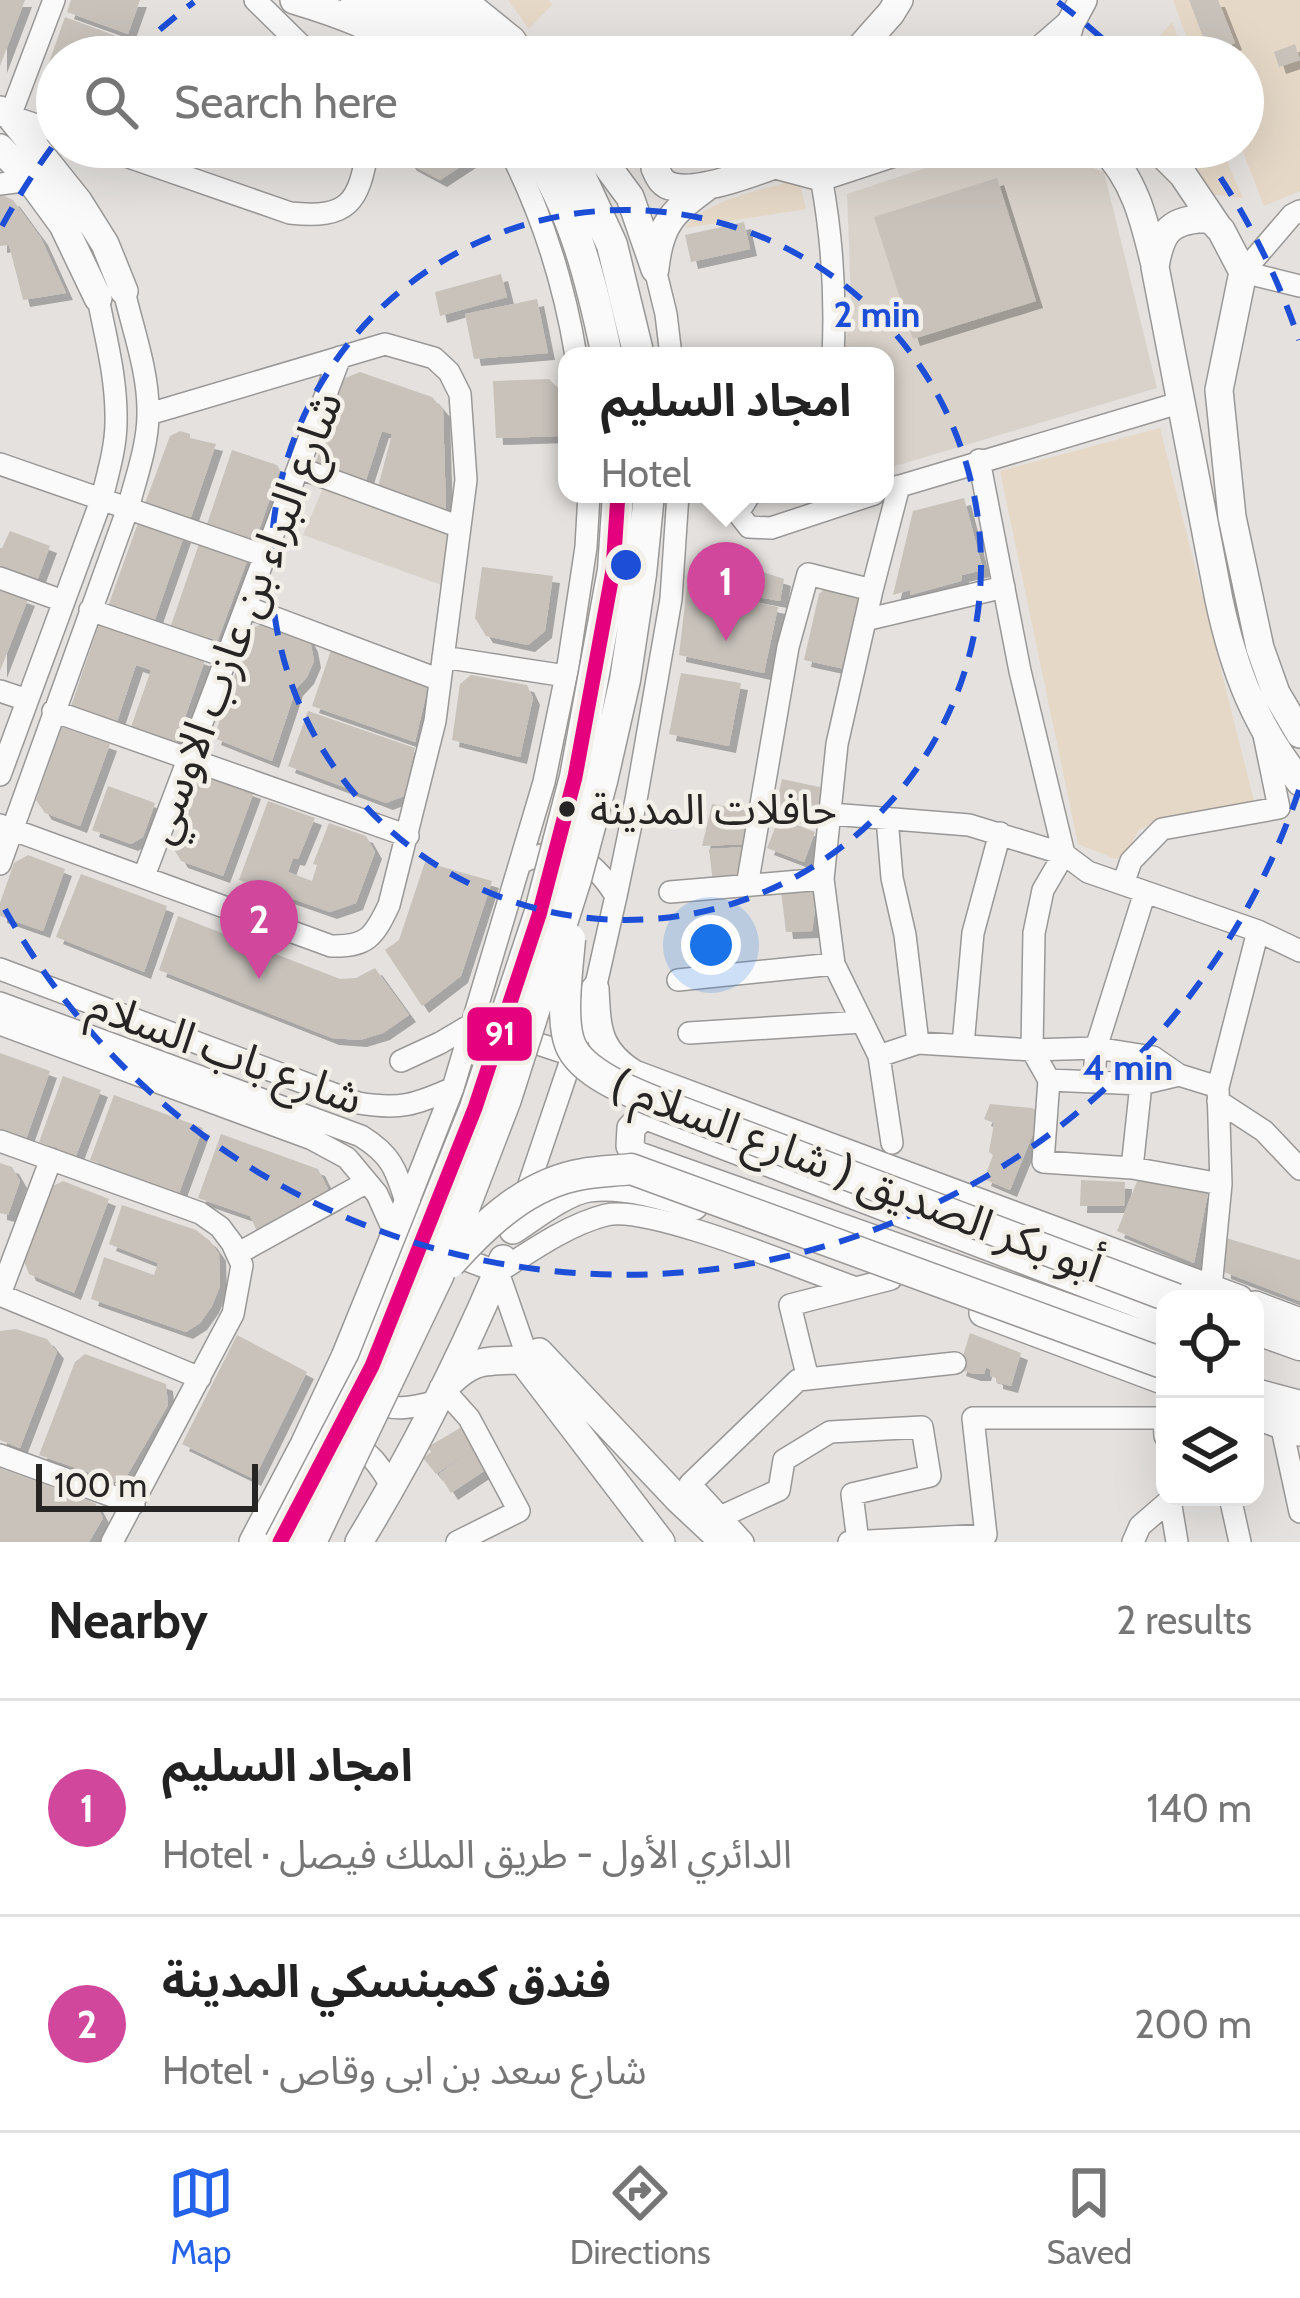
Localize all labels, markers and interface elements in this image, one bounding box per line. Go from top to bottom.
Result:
search box [36,36,1264,168]
icon: search [78,69,144,135]
text: Search here [174,75,398,129]
text: 2 min [834,292,920,336]
popup [558,347,894,503]
text: امجاد السلیم [601,373,851,427]
street label: شارع البراء بن عازب الاوسي [131,384,360,853]
text: Hotel [601,449,691,497]
pin: 1 [687,542,765,641]
centre of rings [605,544,647,586]
place label: حافلات المدينة [590,783,837,835]
marker: حافلات المدينة [556,798,578,820]
pin: 2 [220,880,298,979]
your location [681,915,741,975]
street label: شارع باب السلام [79,977,370,1132]
line badge: 91 [465,1005,534,1063]
text: 91 [485,1013,515,1053]
text: 4 min [1083,1045,1173,1089]
street label: ( شارع السلام ) أبو بكر الصديق [601,1056,1110,1300]
map controls [1156,1290,1264,1506]
button: locate [1156,1290,1264,1398]
button: layers [1156,1398,1264,1506]
scale bar [36,1458,258,1511]
text: 100 m [54,1465,147,1505]
text: Nearby [48,1589,208,1651]
text: 2 results [1116,1596,1252,1644]
text: امجاد السلیم [162,1738,413,1792]
text: 1 [80,1784,94,1832]
text: 140 m [1147,1784,1252,1832]
text: Hotel · الدائري الأول - طريق الملك فيصل [162,1830,792,1878]
text: فندق كمبنسكي المدينة [162,1954,611,2008]
text: 2 [77,2000,97,2048]
text: 200 m [1134,2000,1252,2048]
text: Hotel · شارع سعد بن ابى وقاص [162,2046,647,2094]
tab: Map [168,2160,234,2272]
tab: Directions [570,2160,711,2272]
tab: Saved [1046,2160,1132,2272]

